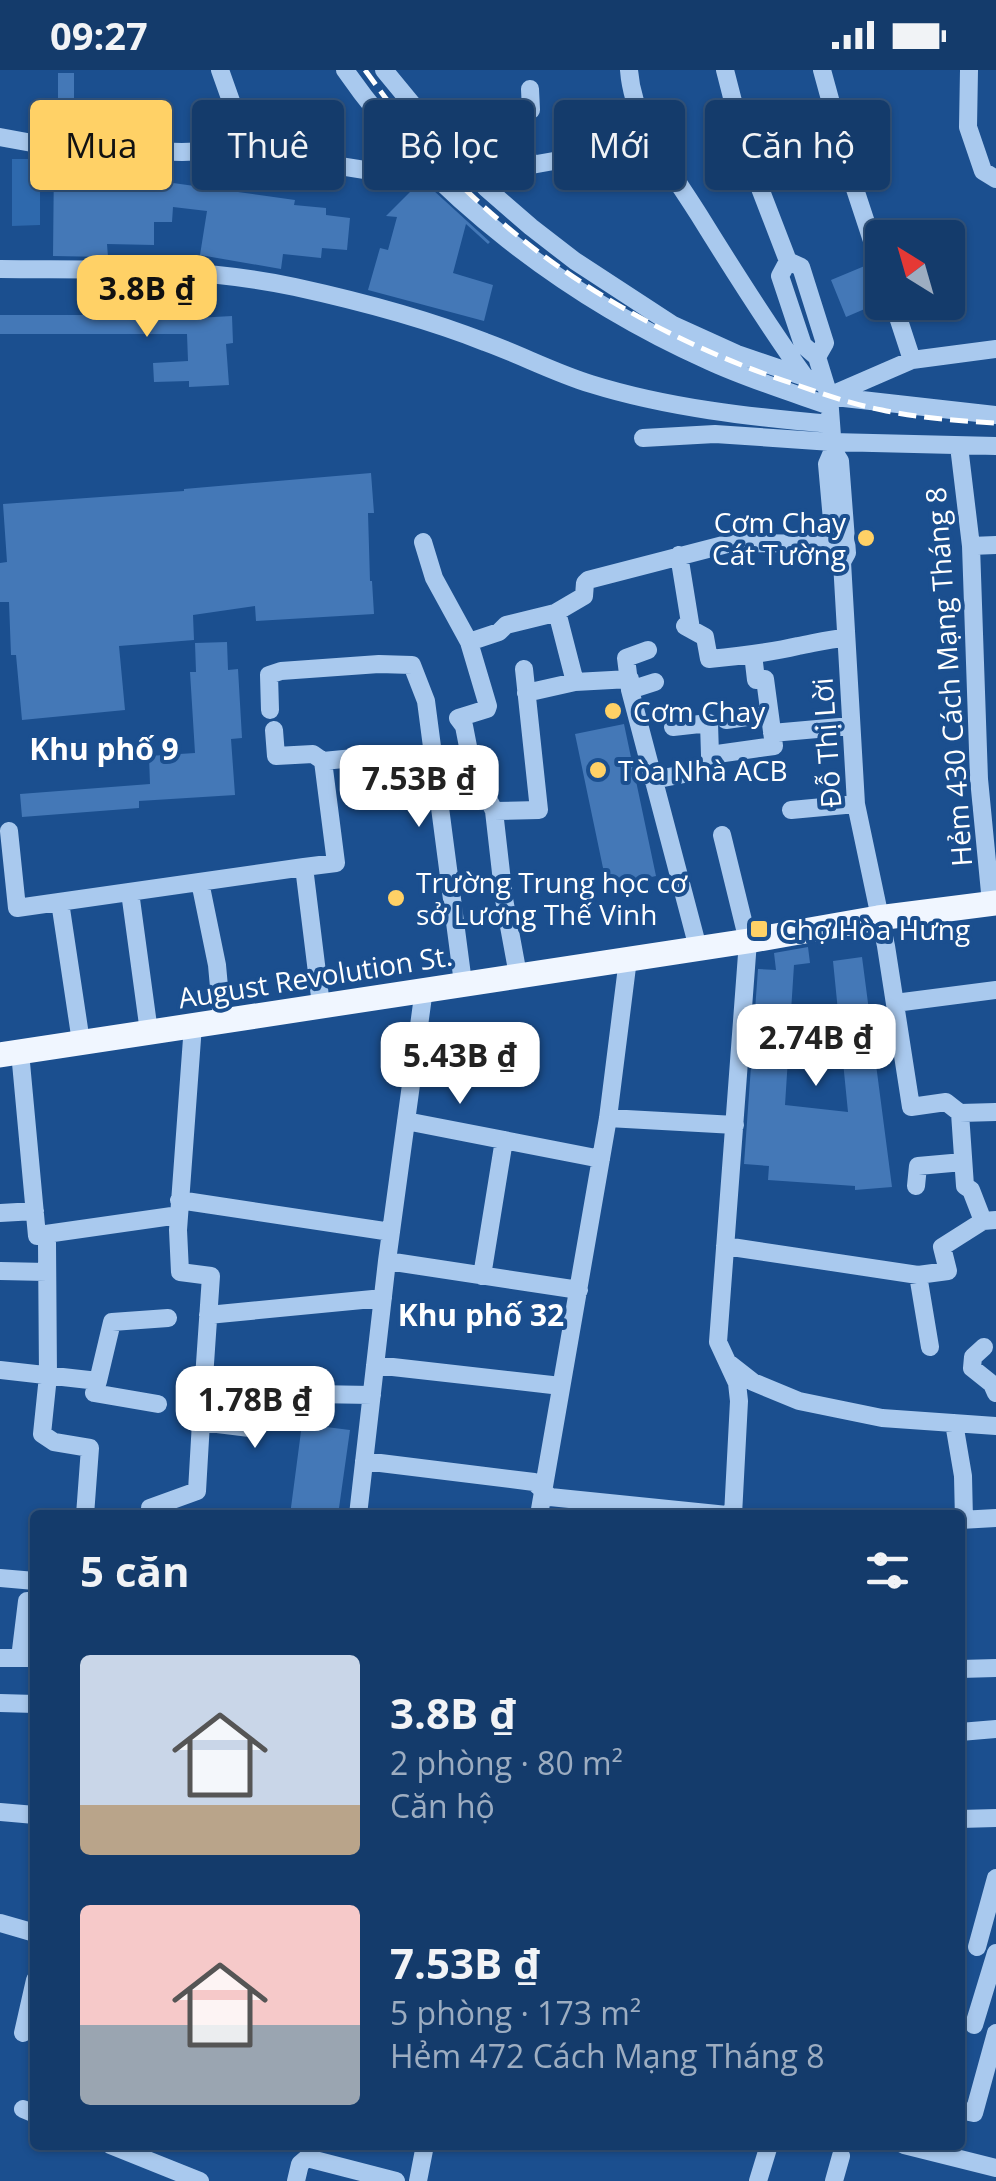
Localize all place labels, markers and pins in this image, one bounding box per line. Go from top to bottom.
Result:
pin: 3.8B ₫ [66,255,228,340]
place label: Cơm Chay Cát Tường [712,503,847,573]
marker: Cơm Chay Cát Tường [855,527,877,549]
place label: Cơm Chay [633,692,766,730]
marker: Cơm Chay [602,700,624,722]
pin: 7.53B ₫ [327,745,511,830]
place label: Tòa Nhà ACB [618,751,788,789]
marker: Tòa Nhà ACB [587,759,609,781]
place label: Trường Trung học cơ sở Lương Thế Vinh [416,863,688,933]
marker: Trường Trung học cơ sở Lương Thế Vinh [385,887,407,909]
place label: Chợ Hòa Hưng [779,910,970,948]
marker: Chợ Hòa Hưng [748,918,770,940]
pin: 2.74B ₫ [724,1004,908,1089]
pin: 5.43B ₫ [368,1022,552,1107]
pin: 1.78B ₫ [163,1366,347,1451]

